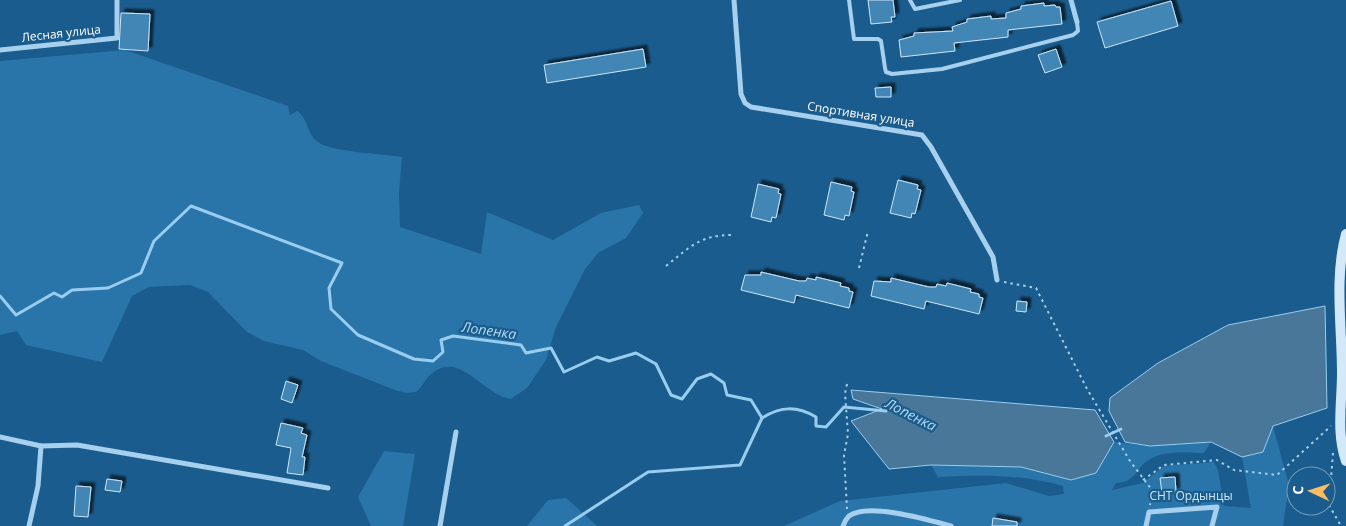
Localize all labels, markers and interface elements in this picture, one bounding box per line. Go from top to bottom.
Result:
street label: Лесная улица [21,20,101,46]
street label: Спортивная улица [806,97,916,131]
water label: Лопенка [459,317,518,343]
water label: Лопенка [881,393,940,435]
north arrow [1286,466,1336,516]
text: С [1288,485,1307,495]
park label: СНТ Ордынцы [1149,487,1233,504]

